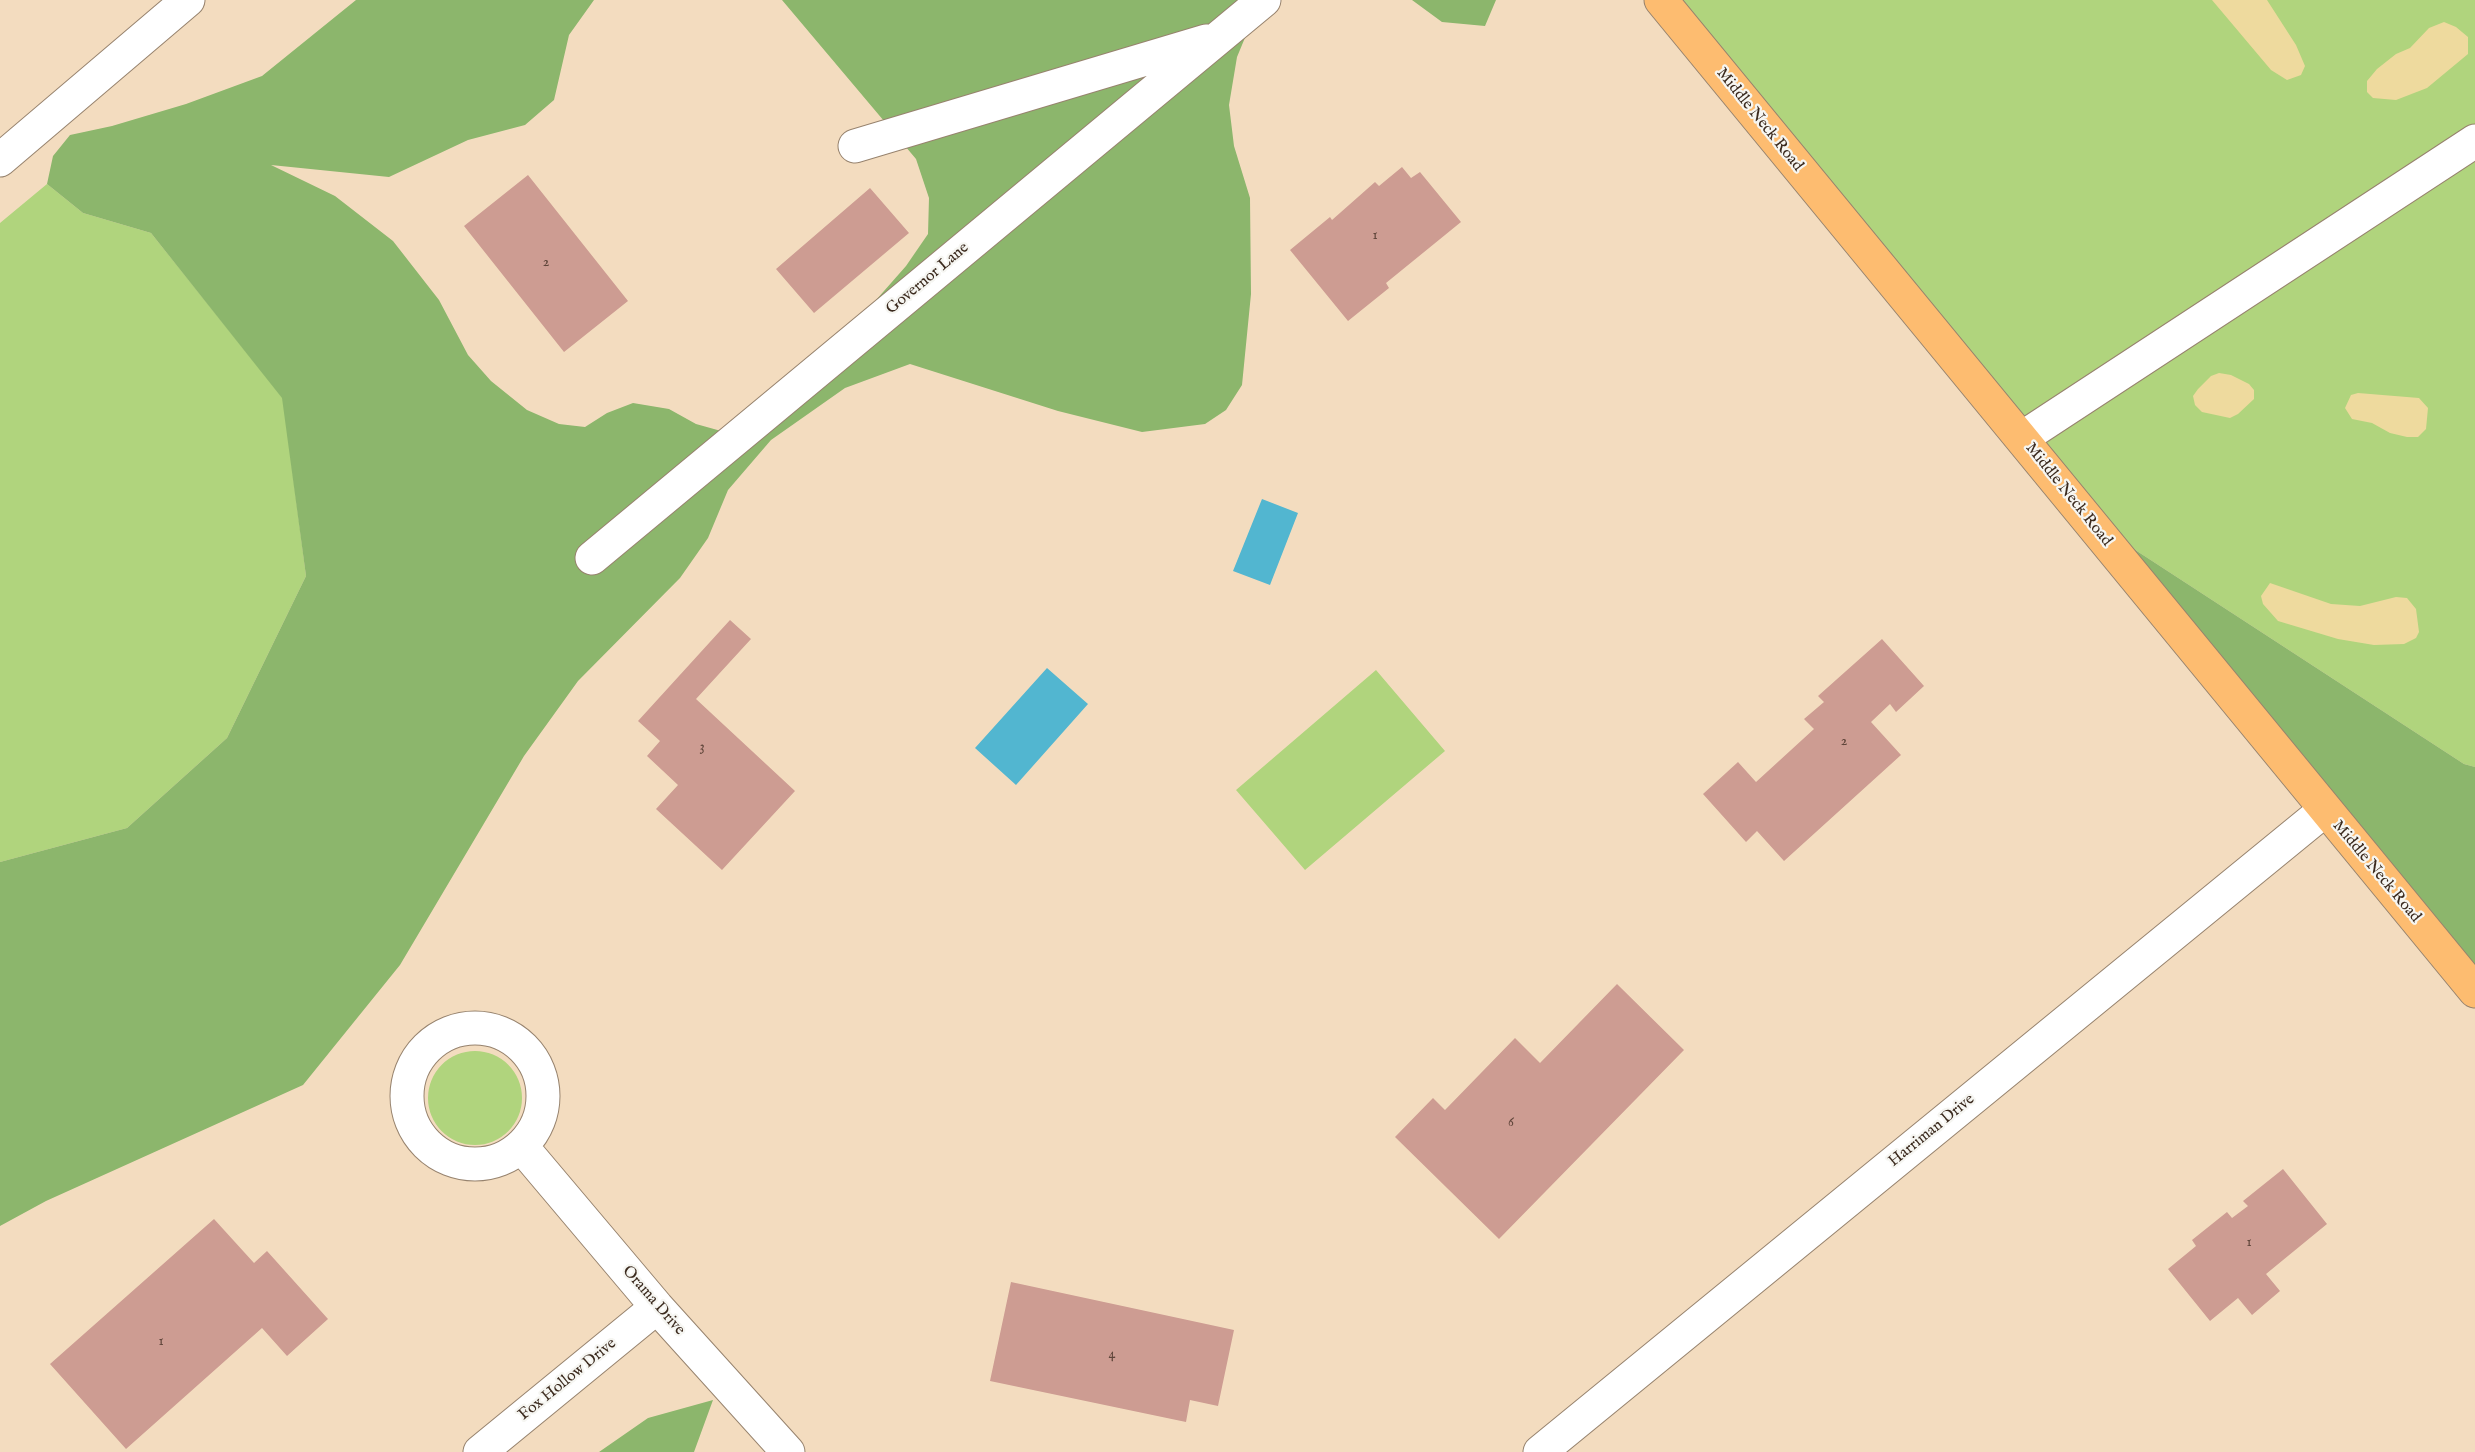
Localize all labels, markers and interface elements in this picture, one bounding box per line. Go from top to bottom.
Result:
street label: Middle Neck Road [1711,64,1807,176]
house number: 1 [1372,228,1378,244]
street label: Governor Lane [883,239,973,319]
house number: 2 [543,255,549,271]
street label: Middle Neck Road [2020,439,2116,551]
house number: 2 [1841,734,1847,750]
house number: 3 [699,740,705,756]
street label: Middle Neck Road [2328,817,2424,927]
street label: Harriman Drive [1885,1090,1979,1172]
house number: 6 [1508,1115,1514,1131]
house number: 1 [2246,1235,2252,1251]
street label: Orama Drive [618,1262,688,1340]
house number: 1 [158,1334,164,1350]
street label: Fox Hollow Drive [515,1335,621,1425]
house number: 4 [1109,1347,1115,1363]

